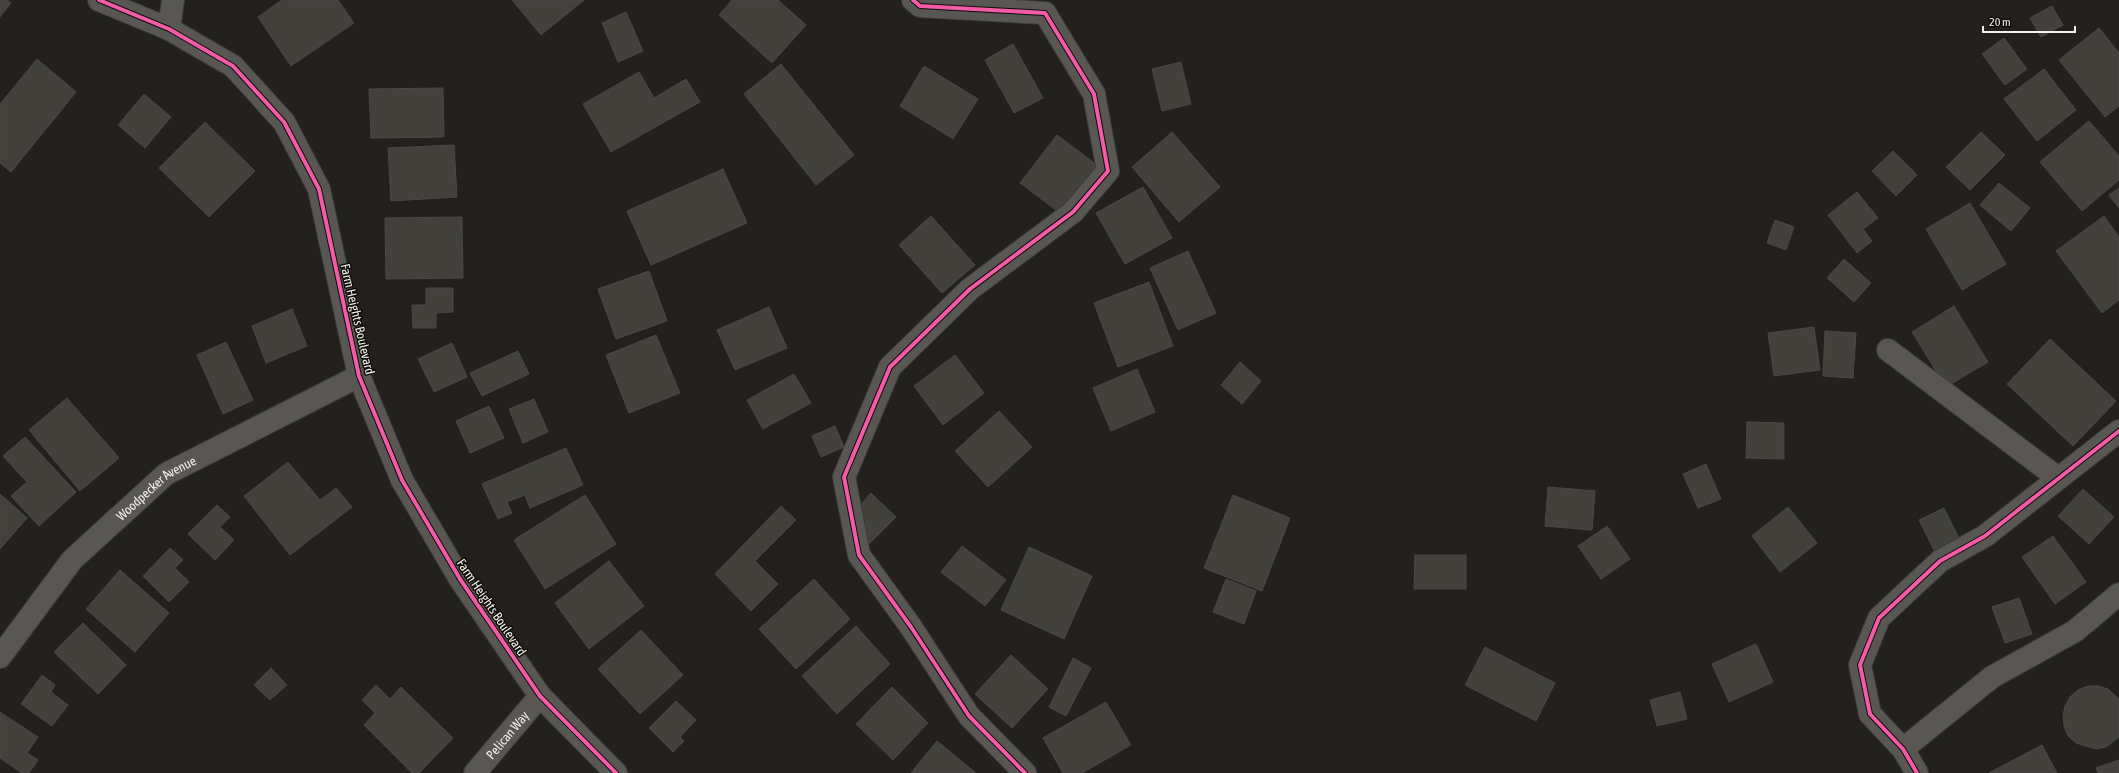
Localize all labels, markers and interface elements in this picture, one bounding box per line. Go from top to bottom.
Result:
scale bar [1983,8,2075,34]
text: 20 m [1989,15,2011,29]
street label: Farm Heights Boulevard [337,262,378,376]
street label: Woodpecker Avenue [113,453,199,524]
street label: Farm Heights Boulevard [454,556,530,658]
street label: Pelican Way [483,708,532,762]

